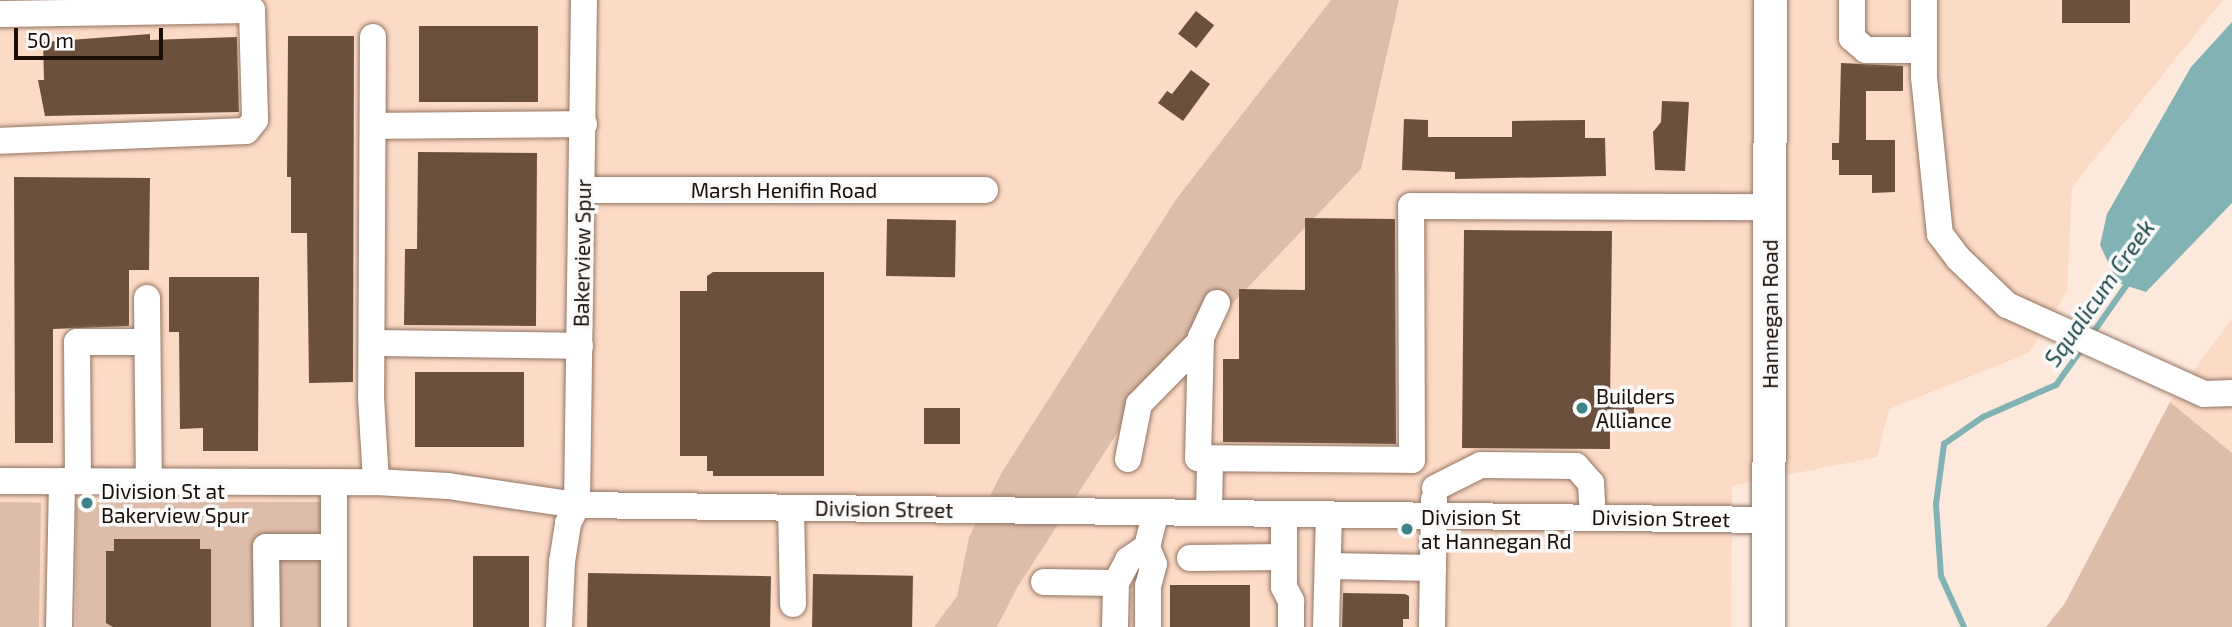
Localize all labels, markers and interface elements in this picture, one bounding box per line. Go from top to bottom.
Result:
scale bar [18,14,166,58]
text: 50 m [27,27,74,52]
street label: Marsh Henifin Road [691,177,877,203]
street label: Bakerview Spur [568,179,596,327]
water label: Squalicum Creek [2038,214,2160,372]
street label: Hannegan Road [1757,239,1783,389]
place label: Builders Alliance [1596,383,1675,433]
marker: Builders Alliance [1574,400,1590,416]
place label: Division St at Bakerview Spur [101,478,250,528]
marker: Division St at Bakerview Spur [79,495,95,511]
street label: Division Street [815,495,953,523]
place label: Division St at Hannegan Rd [1421,504,1571,554]
street label: Division Street [1592,504,1730,532]
marker: Division St at Hannegan Rd [1399,521,1415,537]

